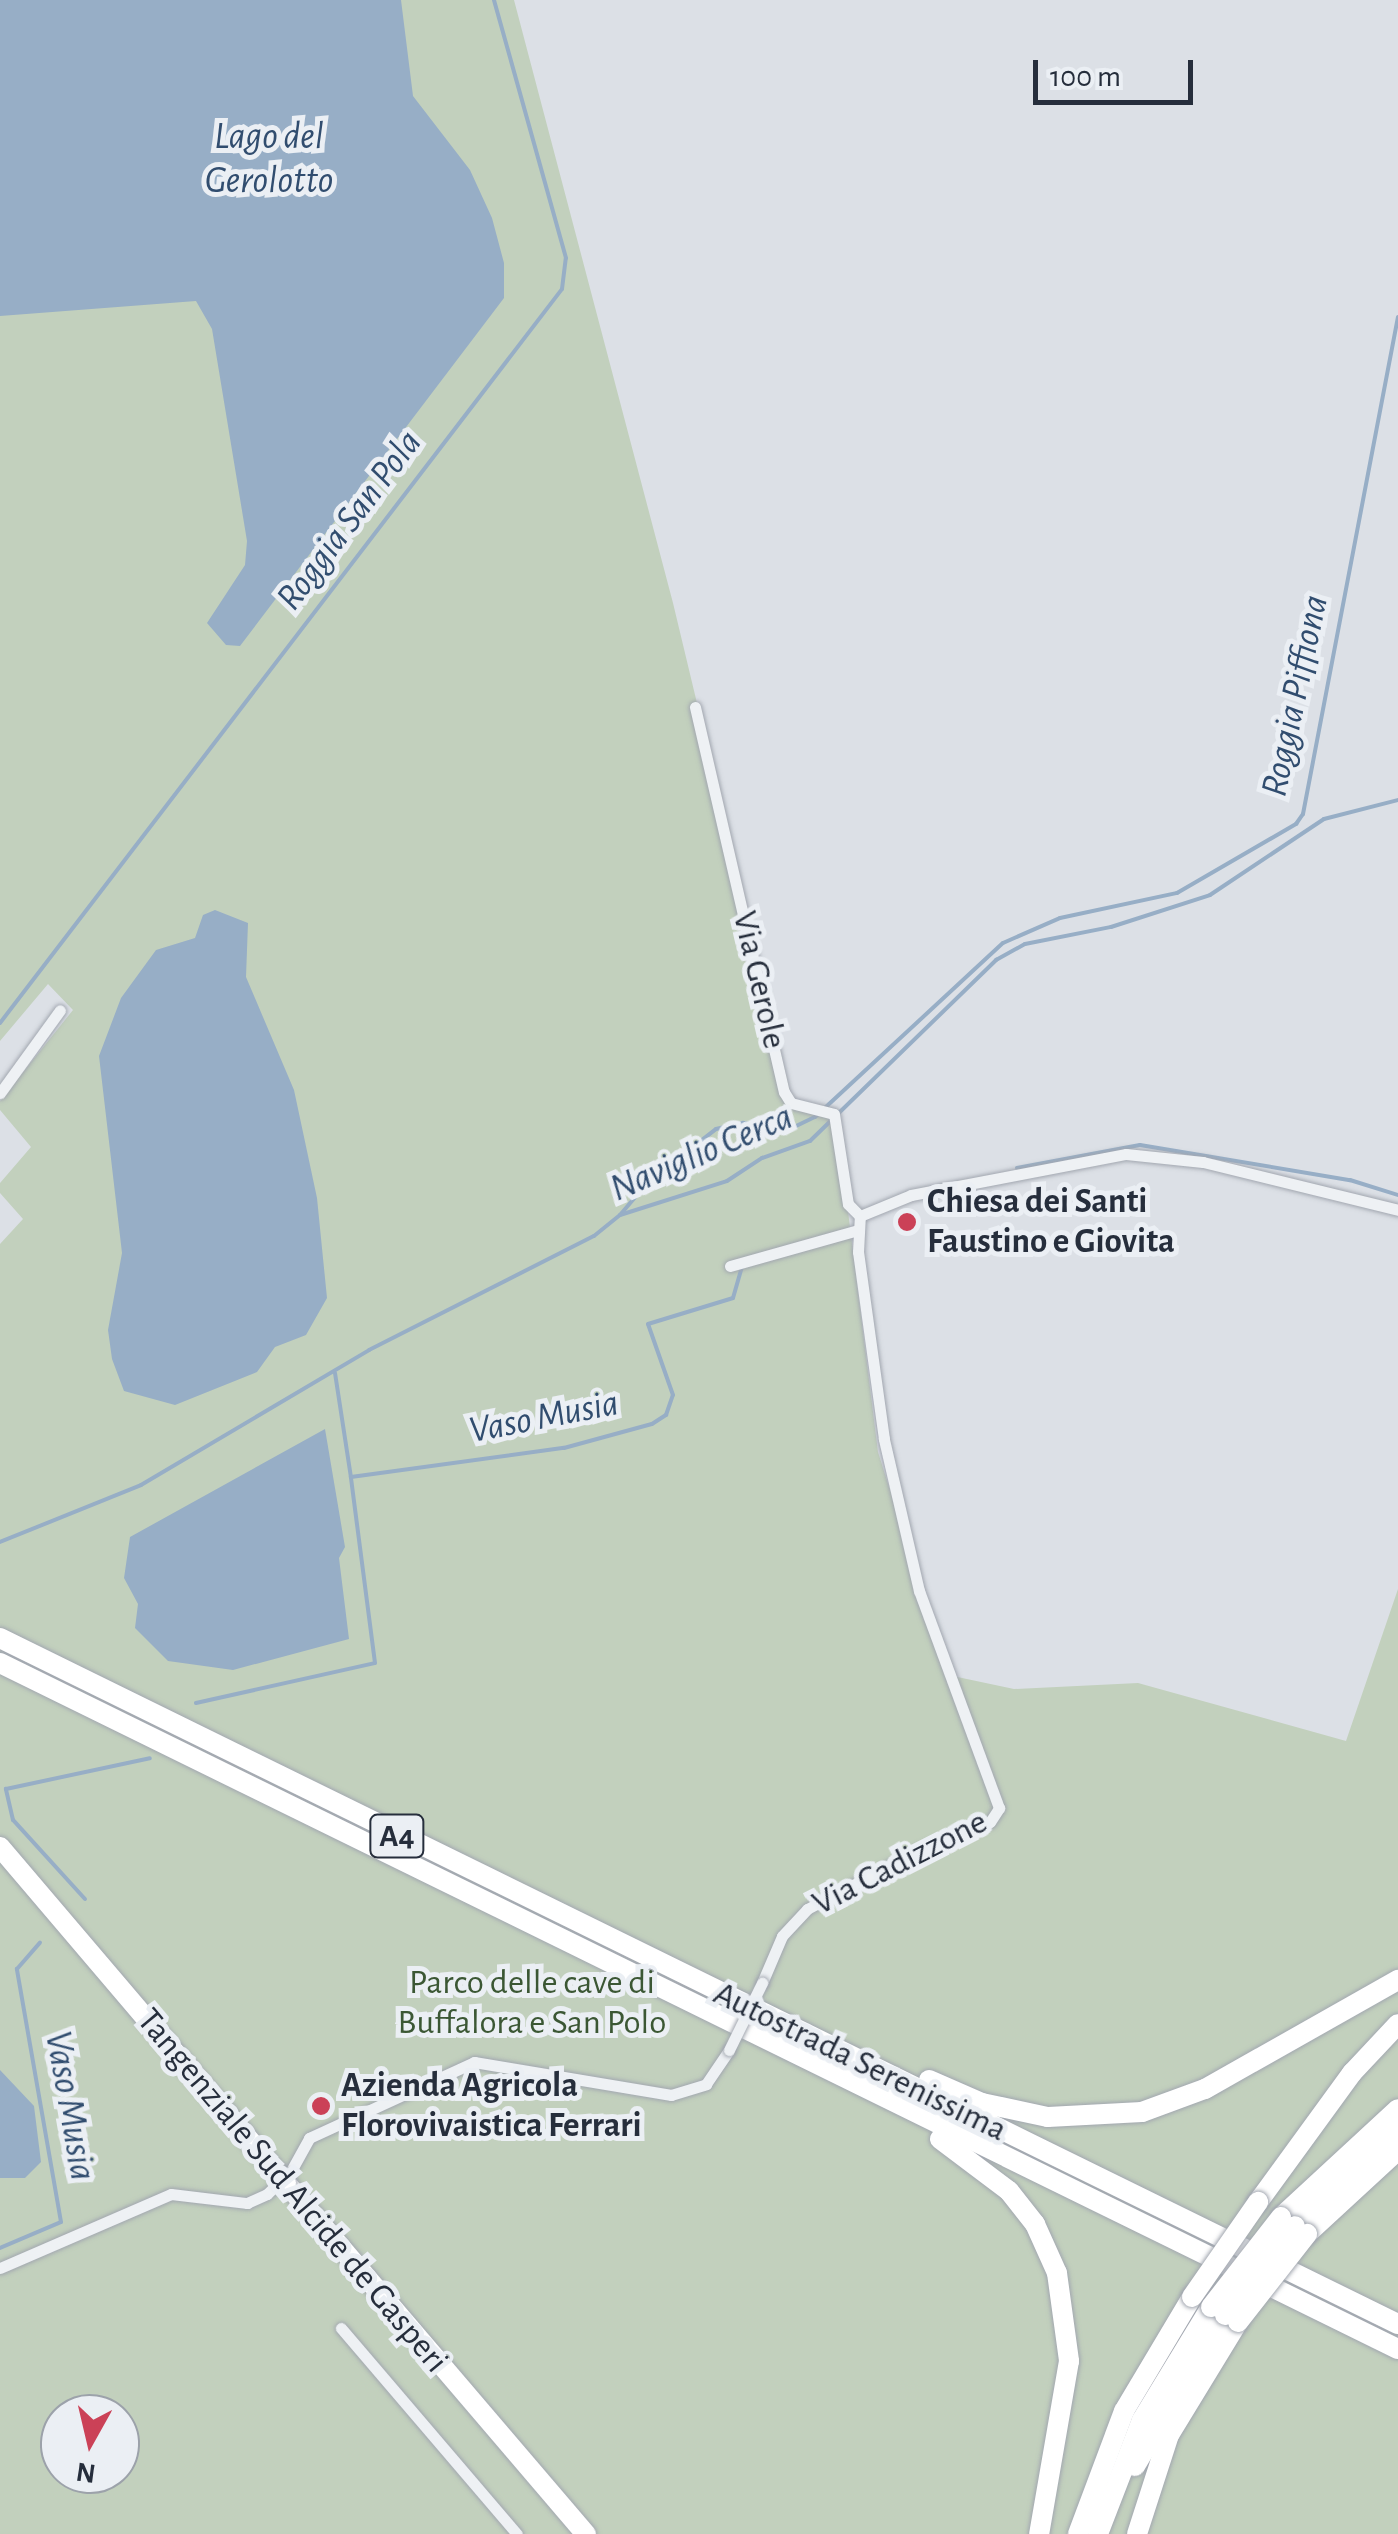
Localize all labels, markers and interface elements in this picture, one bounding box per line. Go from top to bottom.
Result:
scale bar [1038,40,1198,102]
text: 100 m [1050,62,1121,92]
water label: Lago del Gerolotto [205,115,333,204]
water label: Roggia San Pola [267,422,433,620]
water label: Roggia Piffiona [1252,591,1340,801]
street label: Via Gerole [723,907,795,1053]
water label: Naviglio Cerca [604,1095,800,1213]
place label: Chiesa dei Santi Faustino e Giovita [927,1181,1175,1263]
marker: Chiesa dei Santi Faustino e Giovita [896,1211,918,1233]
water label: Vaso Musia [466,1381,622,1455]
street label: Via Cadizzone [806,1801,994,1925]
road number: A4 [367,1809,427,1863]
park label: Parco delle cave di Buffalora e San Polo [398,1962,666,2044]
street label: Autostrada Serenissima [707,1973,1013,2151]
street label: Tangenziale Sud Alcide de Gasperi [127,2000,457,2382]
water label: Vaso Musia [33,2028,105,2184]
place label: Azienda Agricola Florovivaistica Ferrari [341,2065,642,2147]
marker: Azienda Agricola Florovivaistica Ferrari [310,2095,332,2117]
north arrow [40,2394,140,2494]
text: N [75,2457,98,2487]

